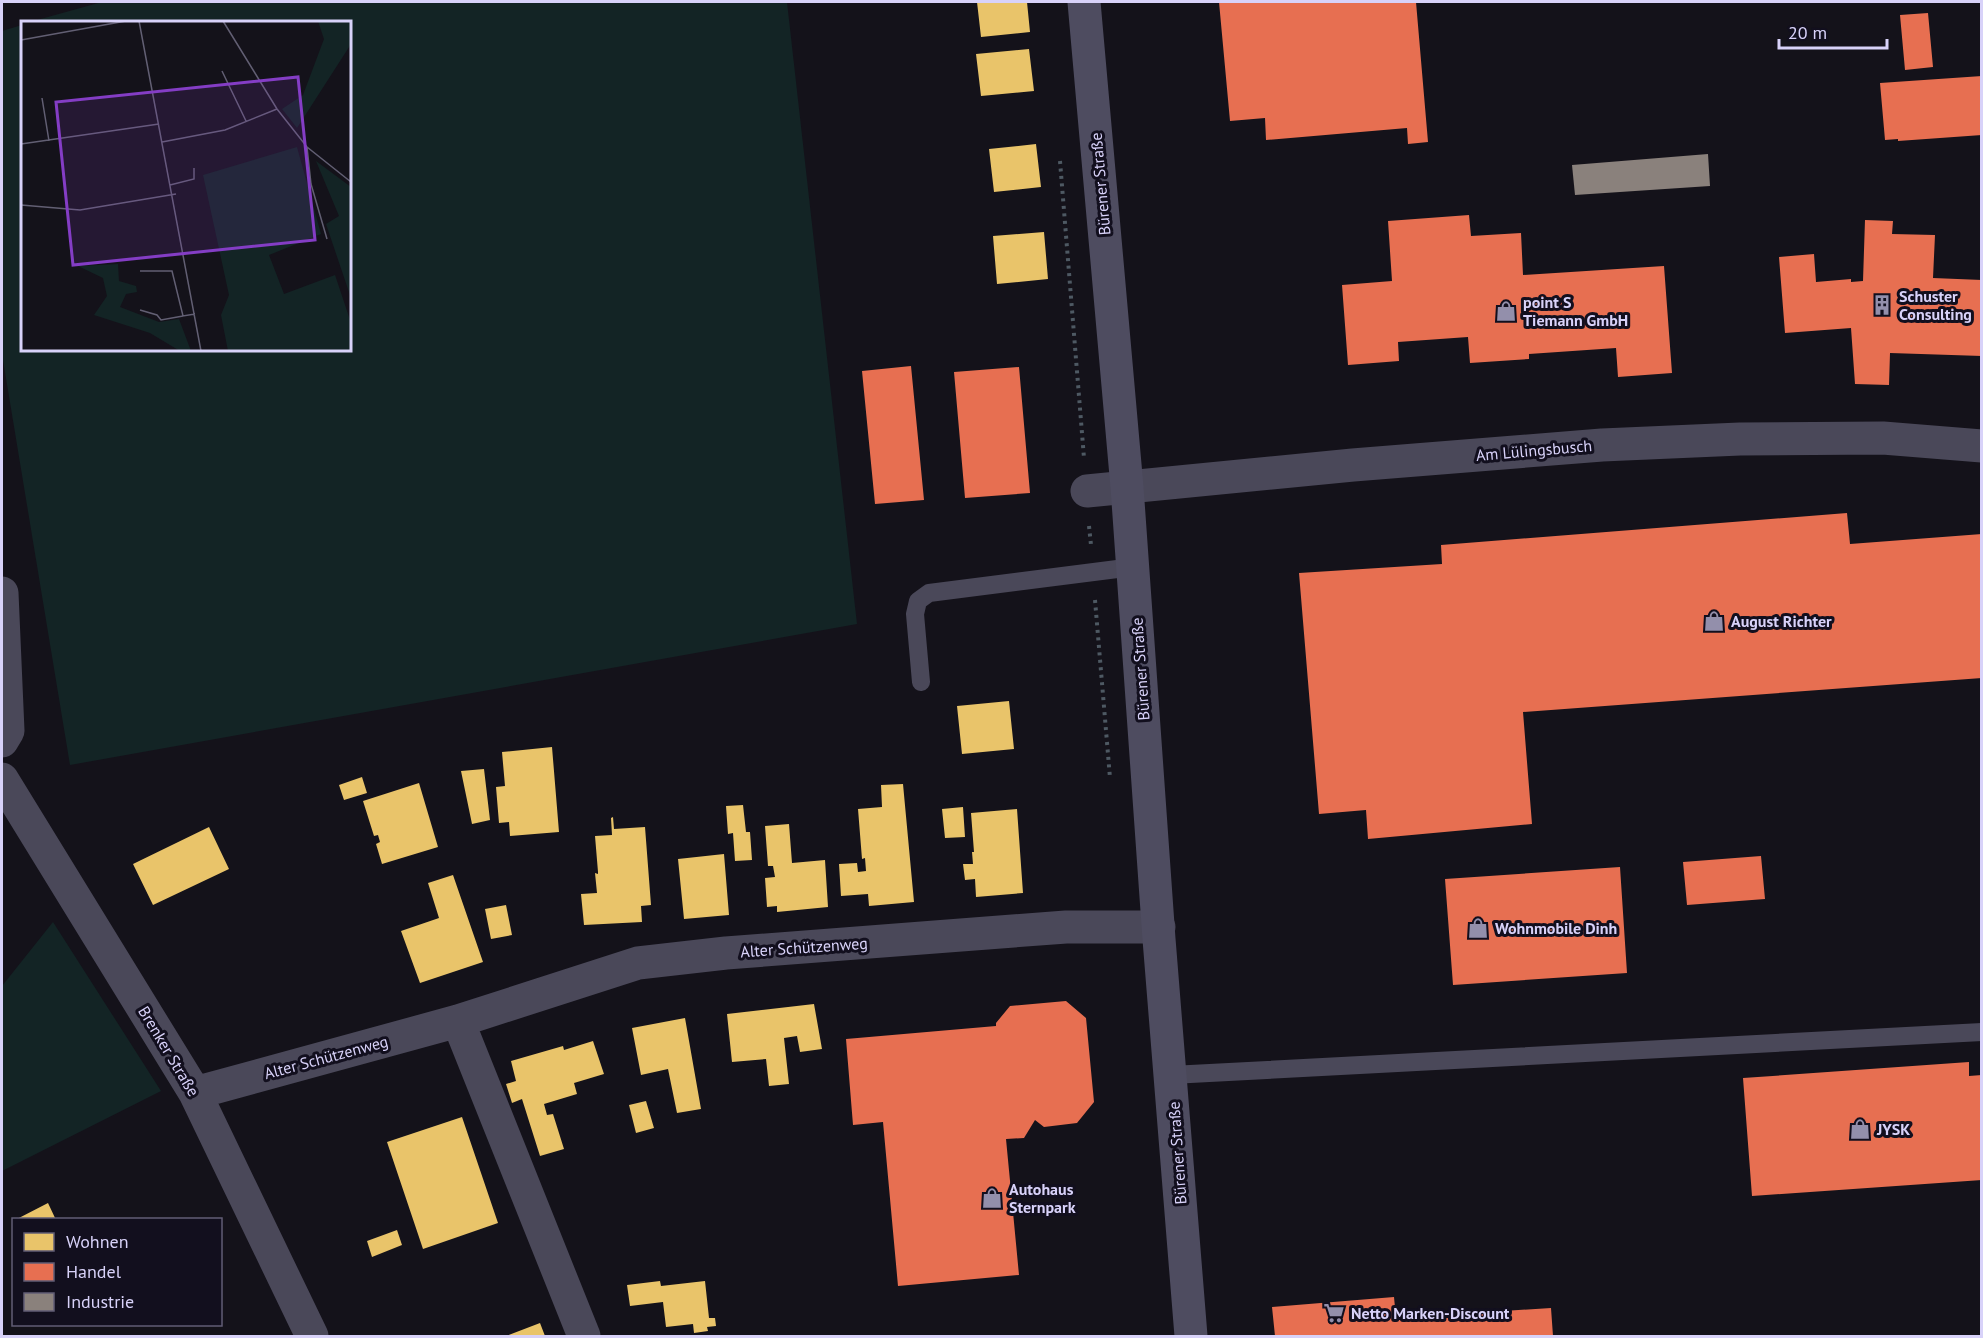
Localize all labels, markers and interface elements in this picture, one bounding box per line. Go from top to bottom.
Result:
scale bar [1779,12,1887,50]
inset map [21,21,351,351]
text: 20 m [1788,21,1827,44]
street label: Bürener Straße [1086,132,1114,236]
place label: Schuster Consulting [1899,286,1972,324]
place label: point S Tiemann GmbH [1523,292,1628,330]
building icon: Schuster Consulting [1870,293,1894,317]
shop icon: point S Tiemann GmbH [1494,299,1518,323]
street label: Am Lülingsbusch [1475,435,1593,465]
shop icon: August Richter [1702,609,1726,633]
place label: August Richter [1731,611,1832,631]
street label: Bürener Straße [1126,617,1154,721]
shop icon: Wohnmobile Dinh [1466,916,1490,940]
place label: Wohnmobile Dinh [1495,918,1617,938]
street label: Alter Schützenweg [740,933,868,961]
street label: Brenker Straße [134,1002,204,1100]
street label: Alter Schützenweg [262,1031,390,1083]
street label: Bürener Straße [1163,1101,1191,1205]
shop icon: JYSK [1848,1117,1872,1141]
place label: JYSK [1876,1119,1910,1139]
place label: Autohaus Sternpark [1009,1179,1076,1217]
shop icon: Autohaus Sternpark [980,1186,1004,1210]
legend [12,1218,222,1326]
text: Wohnen [66,1230,128,1253]
text: Handel [66,1260,122,1283]
text: Industrie [66,1290,134,1313]
supermarket icon: Netto Marken-Discount [1322,1301,1346,1325]
place label: Netto Marken-Discount [1351,1303,1510,1323]

